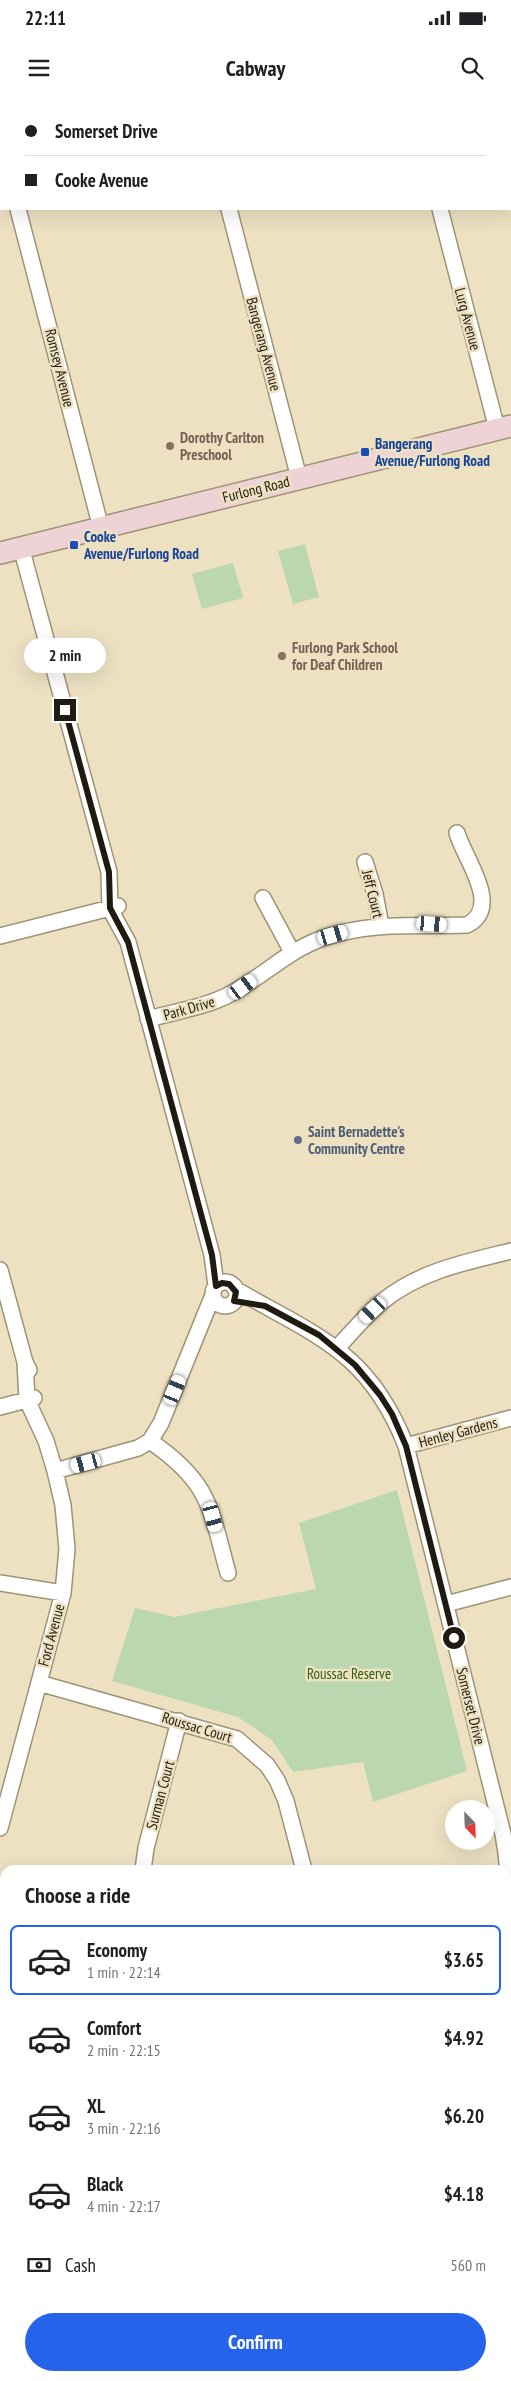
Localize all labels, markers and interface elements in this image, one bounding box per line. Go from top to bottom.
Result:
text: 22:11 [25,6,66,30]
icon: menu [25,54,53,82]
text: Cabway [226,54,285,82]
icon: search [458,54,486,82]
text: Somerset Drive [55,119,158,143]
text: Cooke Avenue [55,168,148,192]
street label: Lurg Avenue [451,286,485,352]
street label: Bangerang Avenue [242,295,286,393]
street label: Romsey Avenue [41,327,79,409]
place label: Dorothy Carlton Preschool [180,428,264,464]
place label: Bangerang Avenue/Furlong Road [374,434,490,470]
marker: Dorothy Carlton Preschool [164,440,176,452]
marker: Bangerang Avenue/Furlong Road [359,446,371,458]
street label: Furlong Road [220,471,292,507]
place label: Cooke Avenue/Furlong Road [83,527,199,563]
marker: Cooke Avenue/Furlong Road [68,539,80,551]
callout: 2 min [24,638,106,672]
place label: Furlong Park School for Deaf Children [292,638,398,674]
text: 2 min [49,645,81,665]
marker: Furlong Park School for Deaf Children [276,650,288,662]
route end [54,699,76,721]
street label: Jeff Court [358,867,388,920]
car [416,915,447,933]
car [316,924,349,946]
car [226,972,259,1002]
street label: Park Drive [161,992,217,1024]
place label: Saint Bernadette's Community Centre [308,1122,405,1158]
marker: Saint Bernadette's Community Centre [292,1134,304,1146]
car [356,1294,389,1326]
car [162,1373,187,1407]
street label: Henley Gardens [417,1412,499,1452]
car [69,1452,102,1474]
car [201,1501,224,1533]
street label: Ford Avenue [34,1602,68,1668]
route start [443,1627,465,1649]
park label: Roussac Reserve [307,1664,391,1683]
street label: Somerset Drive [452,1665,490,1747]
street label: Roussac Court [160,1707,234,1747]
street label: Surman Court [142,1758,178,1832]
north arrow [445,1800,495,1850]
map controls [445,1800,495,1850]
text: Choose a ride [25,1881,130,1909]
icon: car [27,1938,72,1983]
text: Economy [87,1938,147,1962]
text: $3.65 [444,1948,484,1972]
text: 1 min · 22:14 [87,1962,161,1982]
icon: car [27,2016,72,2061]
text: Comfort [87,2016,141,2040]
text: $4.92 [444,2026,484,2050]
text: 2 min · 22:15 [87,2040,161,2060]
icon: car [27,2094,72,2139]
text: XL [87,2094,105,2118]
text: $6.20 [444,2104,484,2128]
text: 3 min · 22:16 [87,2118,161,2138]
icon: car [27,2172,72,2217]
text: Black [87,2172,123,2196]
text: $4.18 [444,2182,484,2206]
text: 4 min · 22:17 [87,2196,161,2216]
icon: cash [25,2251,53,2279]
text: Cash [65,2253,96,2277]
text: 560 m [451,2255,486,2275]
button: Confirm [25,2313,486,2371]

